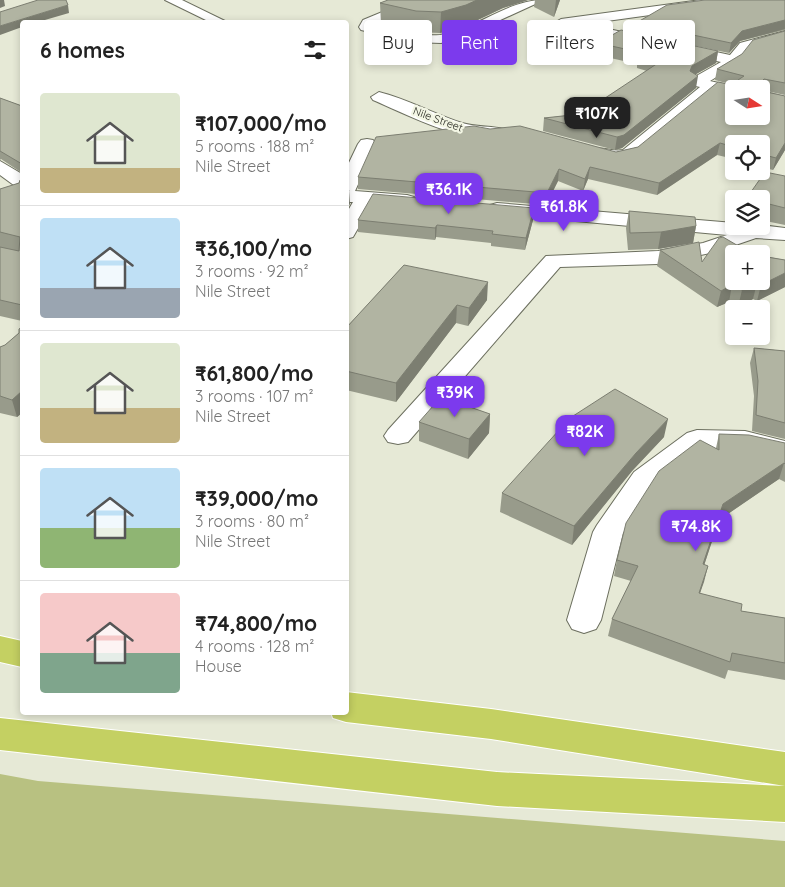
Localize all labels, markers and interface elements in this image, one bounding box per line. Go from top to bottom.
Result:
chip: Buy [364,20,432,65]
chip: Rent [442,20,517,65]
chip: Filters [527,20,613,65]
chip: New [623,20,695,65]
icon: filters [301,36,329,64]
text: 6 homes [40,37,125,63]
north arrow [725,80,770,125]
map controls [725,80,770,345]
pin: ₹107K [562,96,632,139]
text: ₹107K [575,103,619,123]
street label: Nile Street [411,104,465,135]
text: ₹107,000/mo [195,110,327,136]
icon: home [80,113,140,173]
button: locate [725,135,770,180]
text: 5 rooms · 188 m² [195,136,314,156]
text: Nile Street [195,156,271,176]
pin: ₹36.1K [408,172,490,215]
text: ₹36.1K [426,179,472,199]
pin: ₹61.8K [523,190,605,232]
button: layers [725,190,770,235]
text: ₹61.8K [541,196,587,216]
text: ₹36,100/mo [195,235,312,261]
icon: home [80,238,140,298]
button: + [725,245,770,290]
text: 3 rooms · 92 m² [195,261,309,281]
text: Nile Street [195,281,271,301]
button: − [725,300,770,345]
text: ₹61,800/mo [195,360,313,386]
icon: home [80,363,140,423]
pin: ₹39K [425,376,485,418]
text: ₹39K [436,382,474,402]
text: 3 rooms · 107 m² [195,386,314,406]
text: Nile Street [195,406,271,426]
pin: ₹82K [555,414,615,457]
text: ₹82K [566,421,604,441]
text: ₹39,000/mo [195,485,318,511]
icon: home [80,488,140,548]
pin: ₹74.8K [655,510,737,552]
text: 3 rooms · 80 m² [195,511,309,531]
text: ₹74.8K [671,516,721,536]
text: Nile Street [195,531,271,551]
text: ₹74,800/mo [195,610,317,636]
icon: home [80,613,140,673]
text: 4 rooms · 128 m² [195,636,314,656]
text: House [195,656,242,676]

